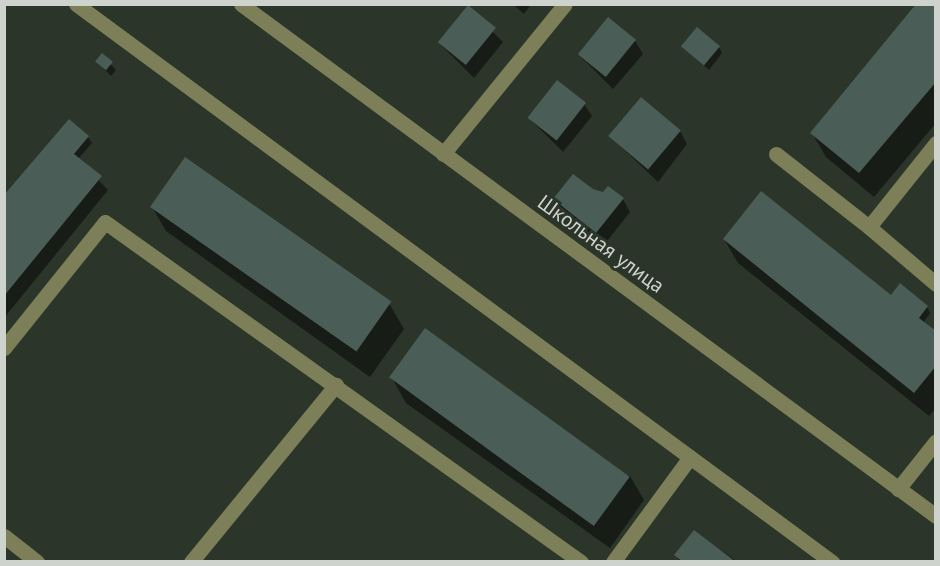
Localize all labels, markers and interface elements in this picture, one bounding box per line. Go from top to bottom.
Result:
street label: Школьная улица [533,190,669,298]

